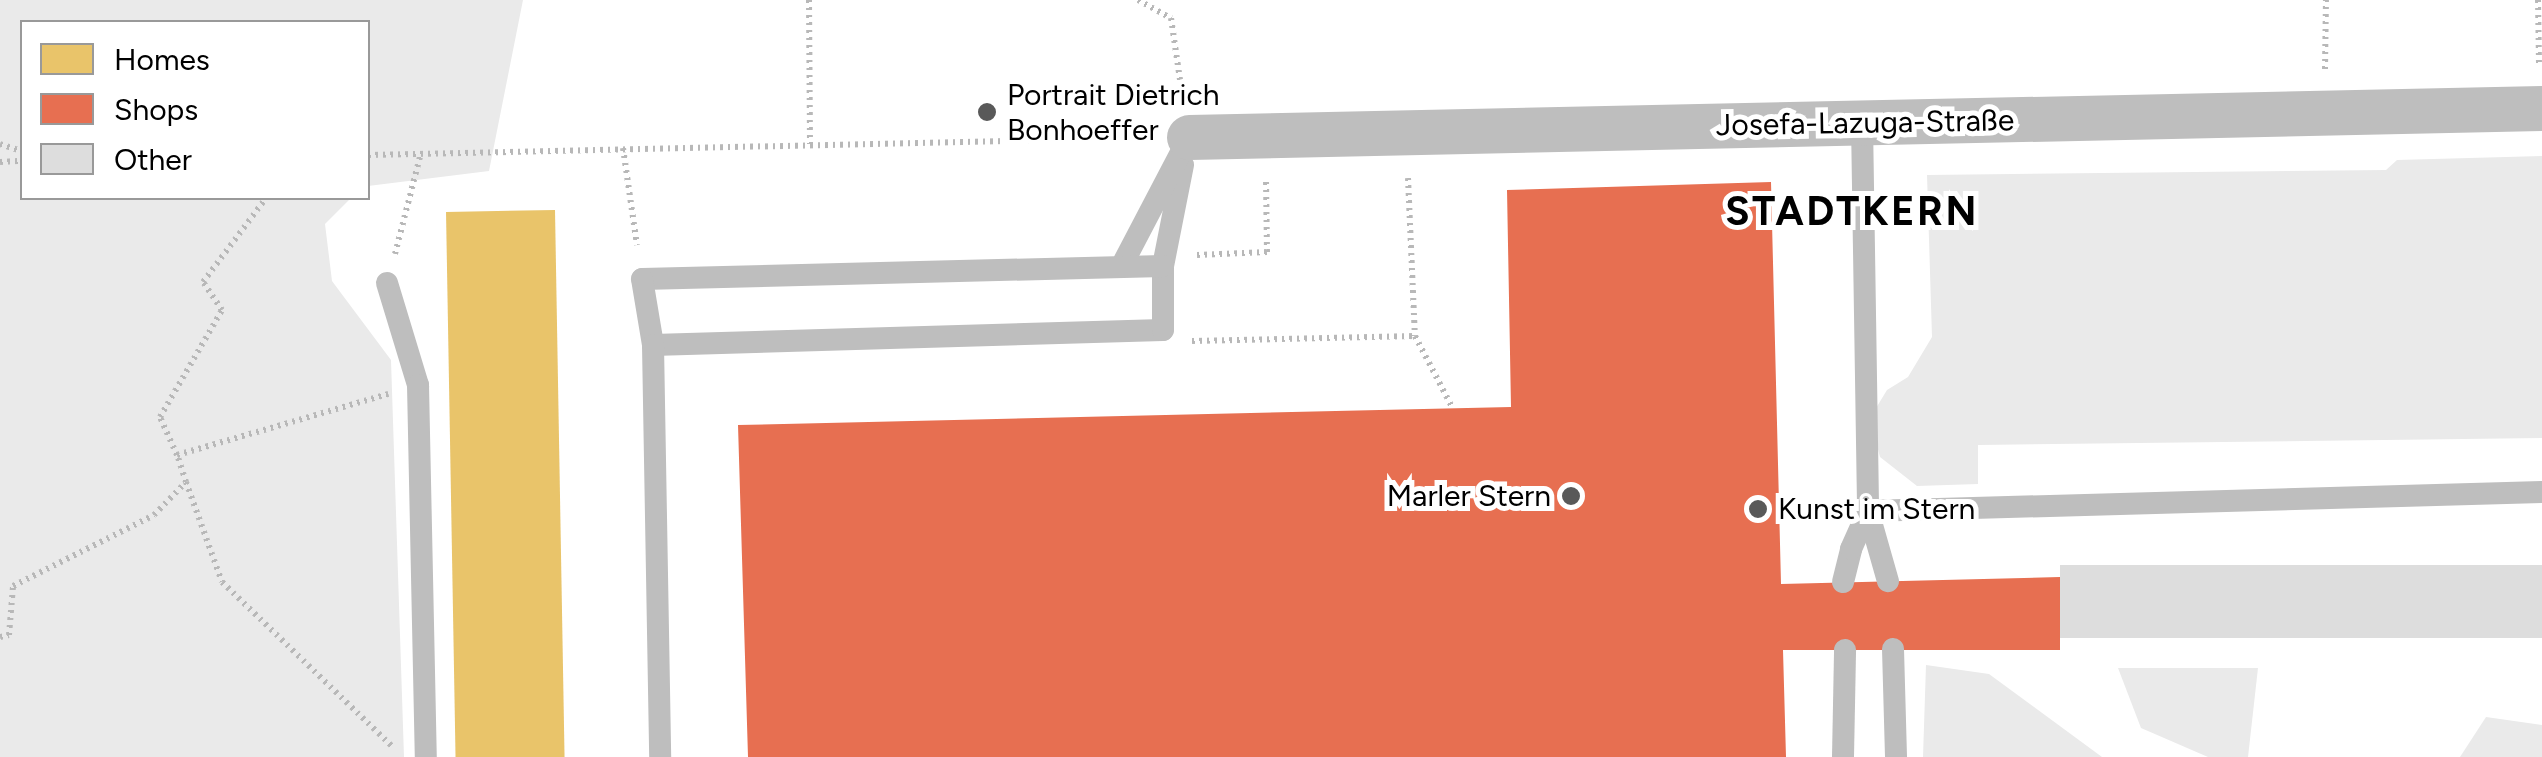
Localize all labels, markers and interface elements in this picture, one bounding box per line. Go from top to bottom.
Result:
legend [20,20,370,200]
text: Homes [114,41,210,78]
place label: Portrait Dietrich Bonhoeffer [1007,77,1219,148]
text: Shops [114,91,198,128]
marker: Portrait Dietrich Bonhoeffer [976,101,998,123]
street label: Josefa-Lazuga-Straße [1716,102,2014,144]
text: Other [114,141,192,178]
district label: STADTKERN [1725,187,1979,235]
place label: Marler Stern [1387,478,1551,514]
marker: Marler Stern [1560,485,1582,507]
place label: Kunst im Stern [1778,491,1975,527]
marker: Kunst im Stern [1747,498,1769,520]

